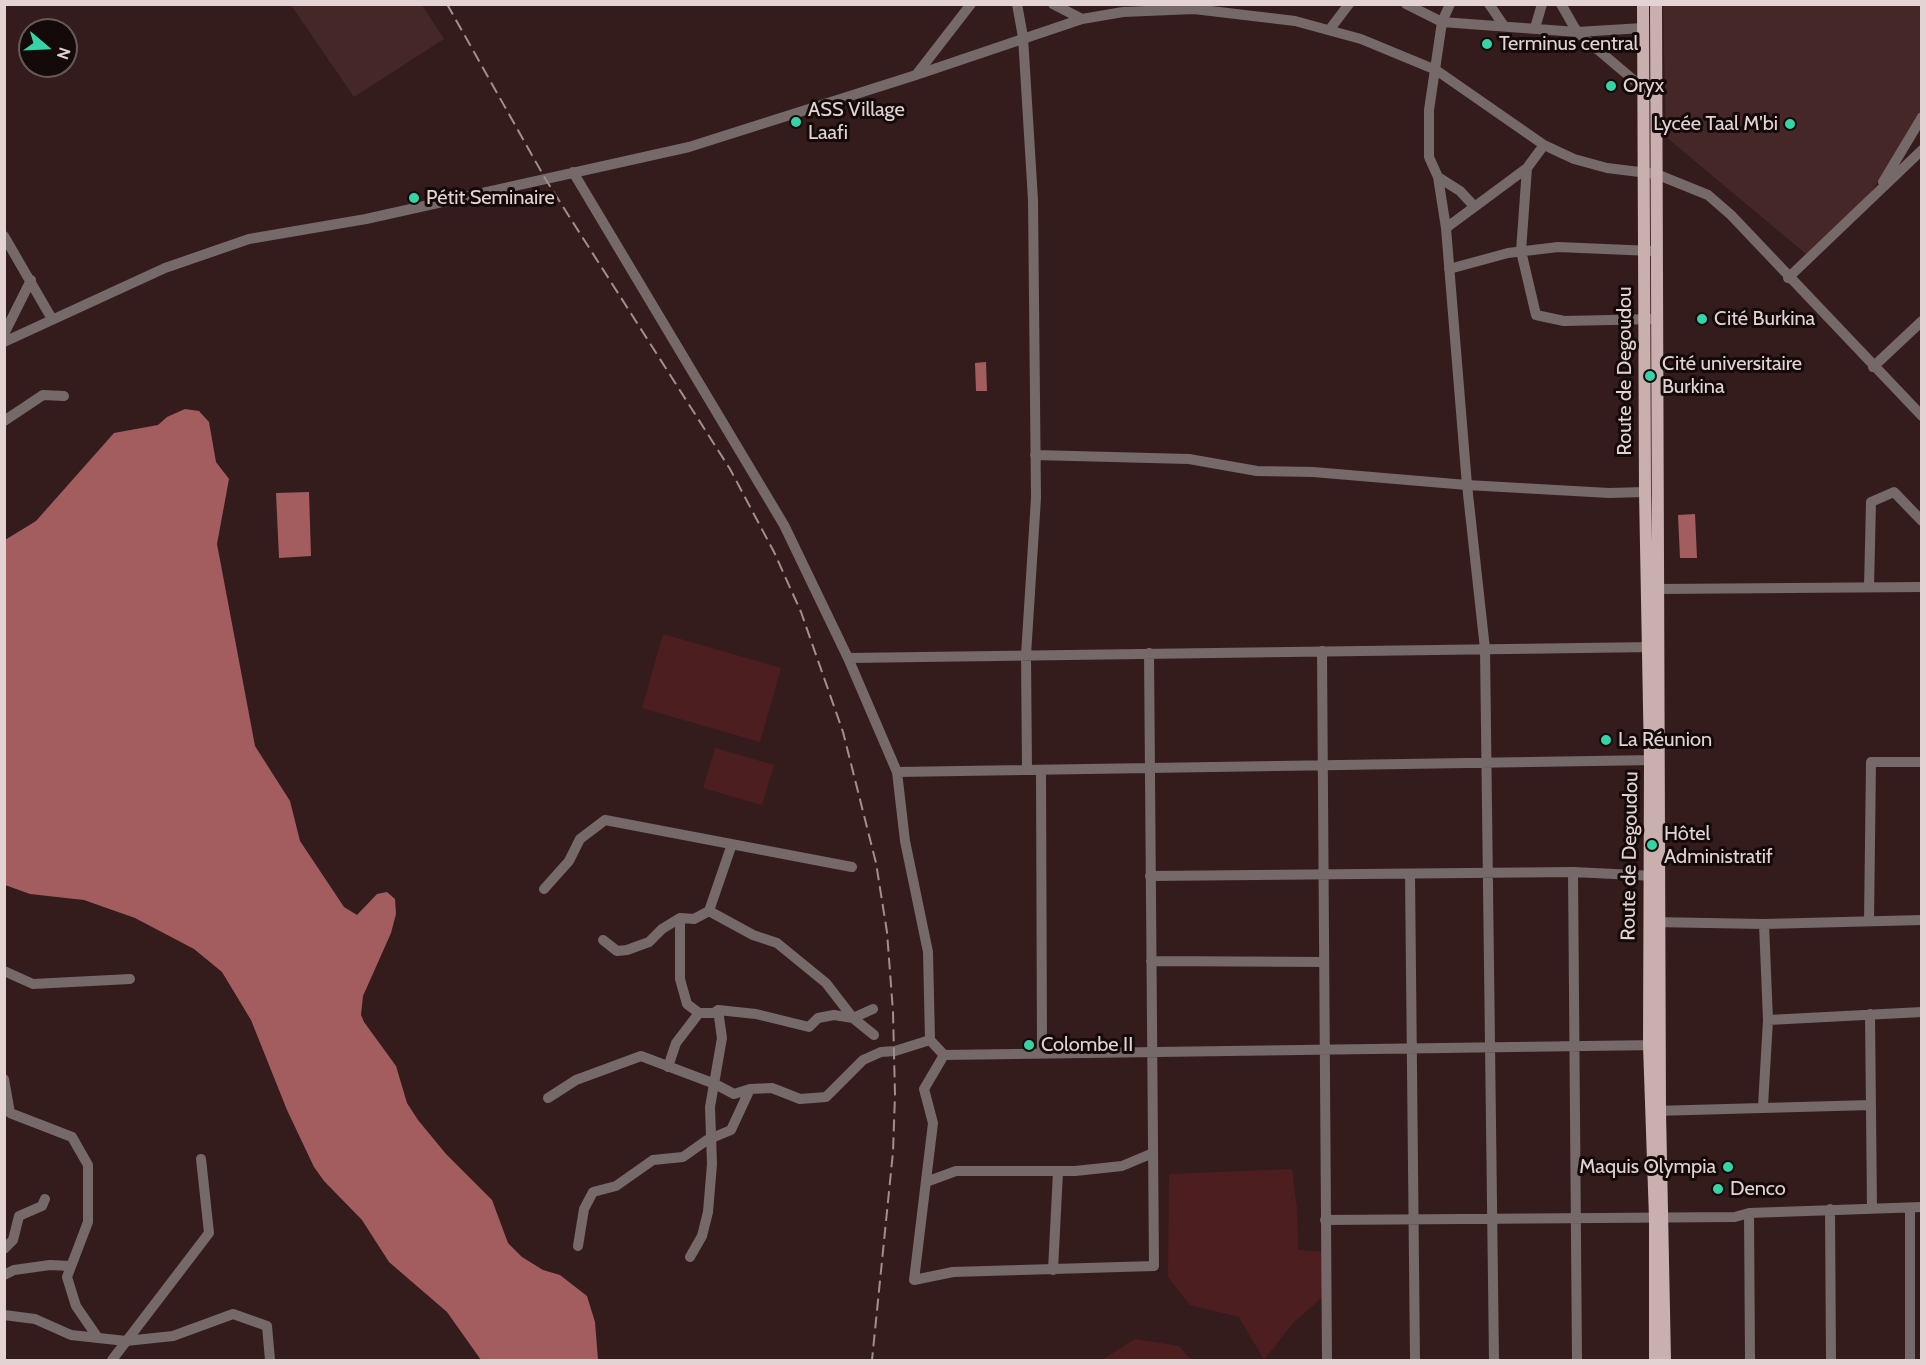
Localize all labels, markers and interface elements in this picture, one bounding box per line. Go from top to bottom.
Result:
north arrow [18,18,78,78]
place label: Terminus central [1499,32,1638,56]
marker: Terminus central [1480,37,1494,51]
text: N [53,45,74,62]
place label: Oryx [1623,74,1664,98]
marker: Oryx [1604,79,1618,93]
place label: ASS Village Laafi [808,98,905,145]
place label: Lycée Taal M'bi [1653,112,1778,136]
marker: ASS Village Laafi [789,115,803,129]
marker: Lycée Taal M'bi [1783,117,1797,131]
place label: Pétit Seminaire [426,186,555,210]
marker: Pétit Seminaire [407,191,421,205]
street label: Route de Degoudou [1613,286,1637,456]
place label: Cité Burkina [1714,307,1815,331]
marker: Cité Burkina [1695,312,1709,326]
place label: Cité universitaire Burkina [1662,352,1802,399]
marker: Cité universitaire Burkina [1643,369,1657,383]
place label: La Réunion [1618,728,1712,752]
marker: La Réunion [1599,733,1613,747]
street label: Route de Degoudou [1617,771,1643,941]
place label: Hôtel Administratif [1664,822,1773,869]
marker: Hôtel Administratif [1645,838,1659,852]
place label: Colombe II [1041,1033,1133,1057]
marker: Colombe II [1022,1038,1036,1052]
place label: Maquis Olympia [1579,1155,1716,1179]
marker: Maquis Olympia [1721,1160,1735,1174]
place label: Denco [1730,1177,1786,1201]
marker: Denco [1711,1182,1725,1196]

